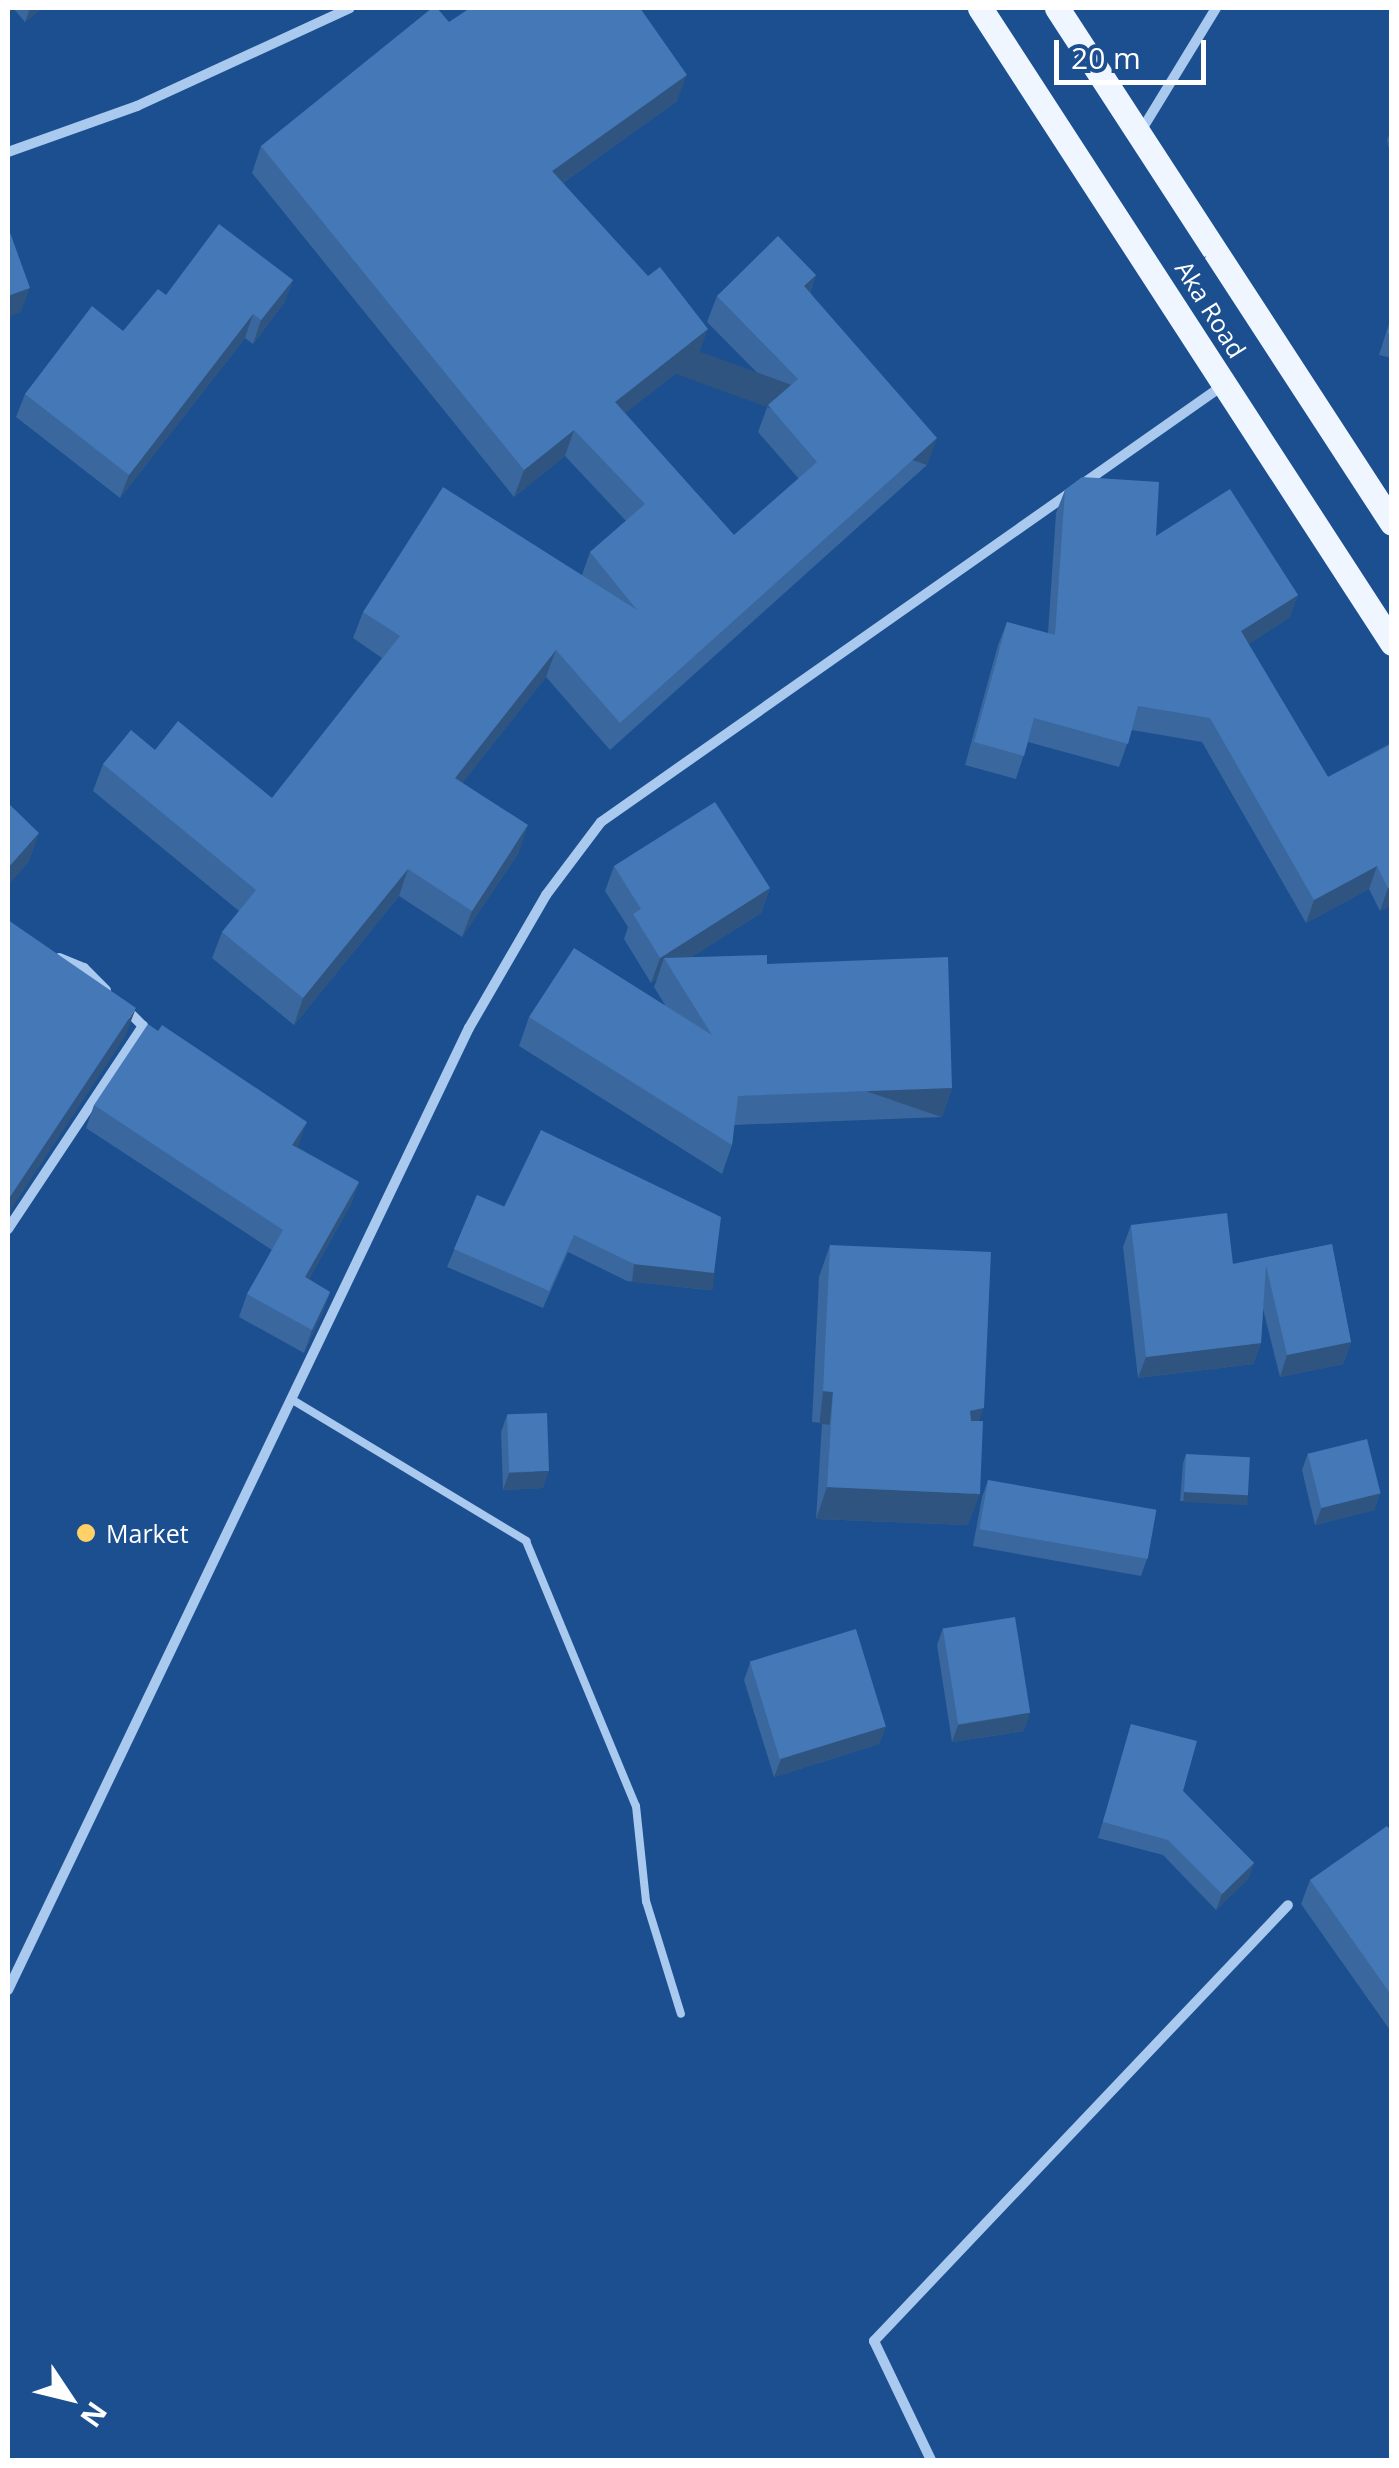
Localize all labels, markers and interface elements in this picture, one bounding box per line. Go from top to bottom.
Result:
scale bar [1059,20,1212,82]
text: 20 m [1071,37,1141,78]
street label: Aka Road [1169,255,1253,363]
place label: Market [106,1518,189,1548]
marker: Market [75,1522,97,1544]
north arrow [20,2348,120,2448]
text: N [72,2395,117,2435]

